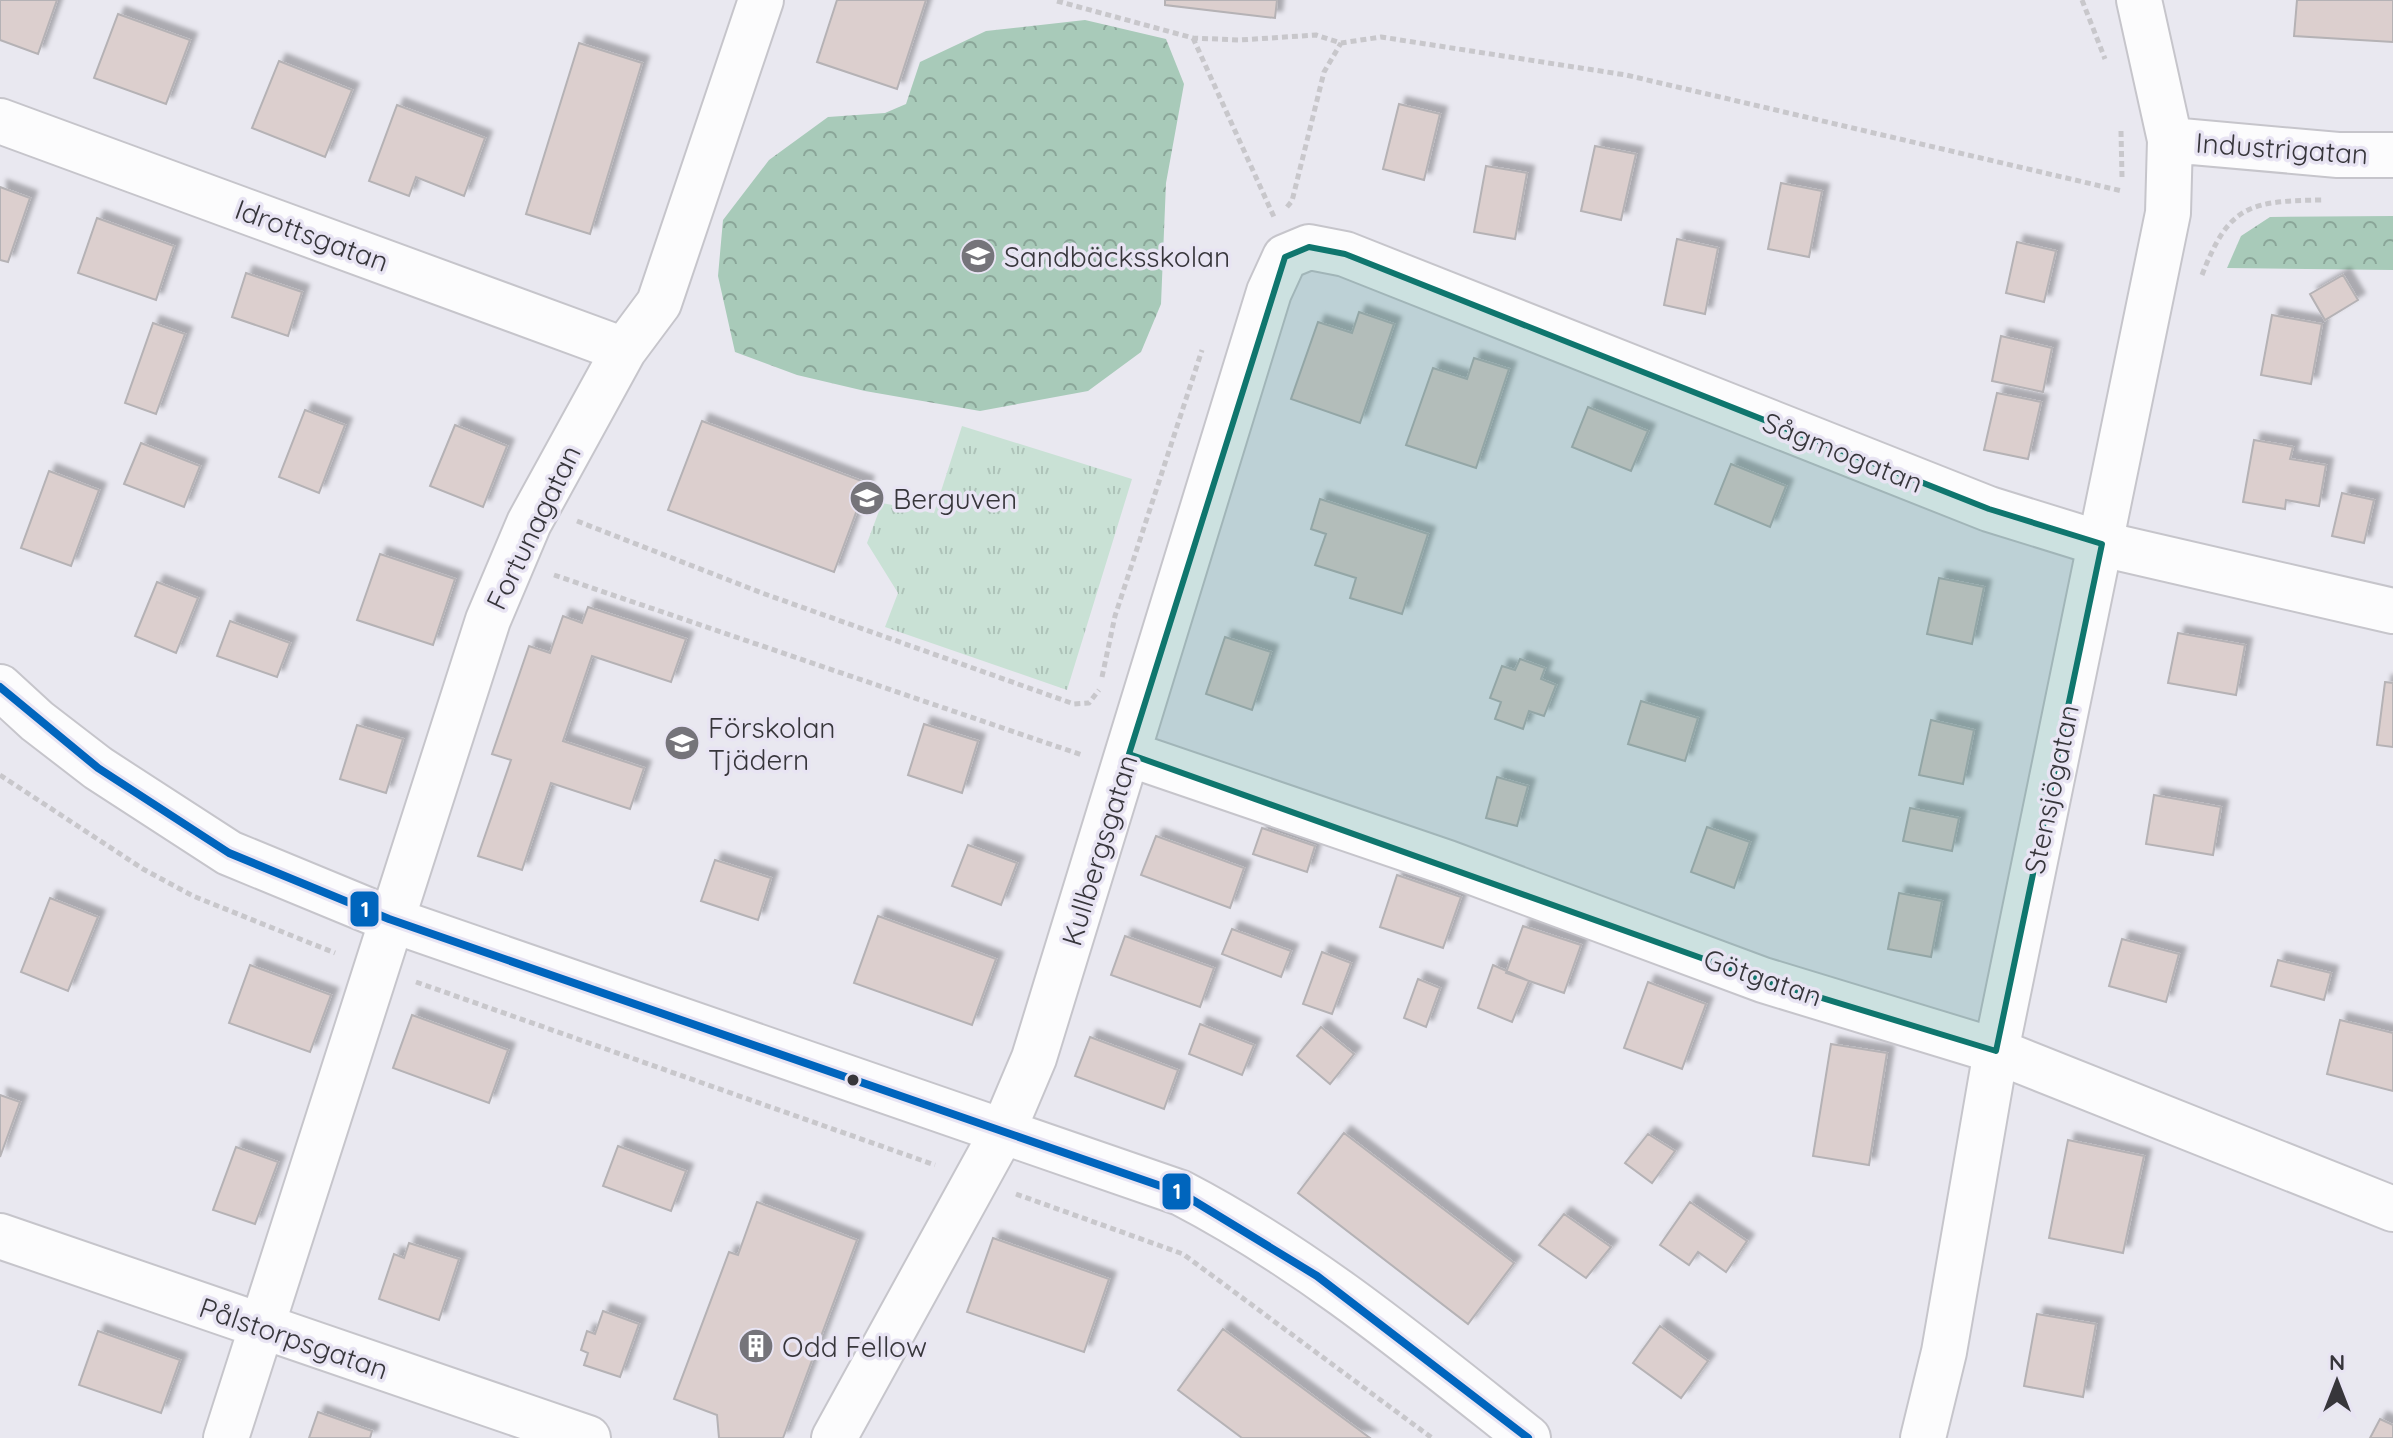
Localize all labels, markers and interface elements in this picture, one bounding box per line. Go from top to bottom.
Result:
street label: Industrigatan [2195,125,2369,171]
street label: Idrottsgatan [231,191,393,279]
school or university icon: Sandbäcksskolan [959,237,997,275]
place label: Sandbäcksskolan [1004,239,1230,274]
street label: Sågmogatan [1758,404,1928,500]
street label: Fortunagatan [478,439,588,615]
school or university icon: Berguven [848,479,886,517]
place label: Berguven [893,481,1017,516]
street label: Stensjögatan [2016,701,2086,877]
place label: Förskolan Tjädern [708,710,836,777]
school or university icon: Förskolan Tjädern [663,724,701,762]
street label: Kullbergsgatan [1053,750,1145,950]
line badge: 1 [349,890,380,928]
text: 1 [361,895,369,923]
street label: Götgatan [1699,940,1827,1014]
unlabelled marker [845,1072,861,1088]
line badge: 1 [1161,1172,1192,1211]
text: 1 [1173,1177,1181,1205]
street label: Pålstorpsgatan [195,1289,393,1387]
building icon: Odd Fellow [737,1327,775,1365]
place label: Odd Fellow [782,1329,927,1364]
north arrow [2297,1342,2377,1422]
text: N [2329,1348,2345,1376]

